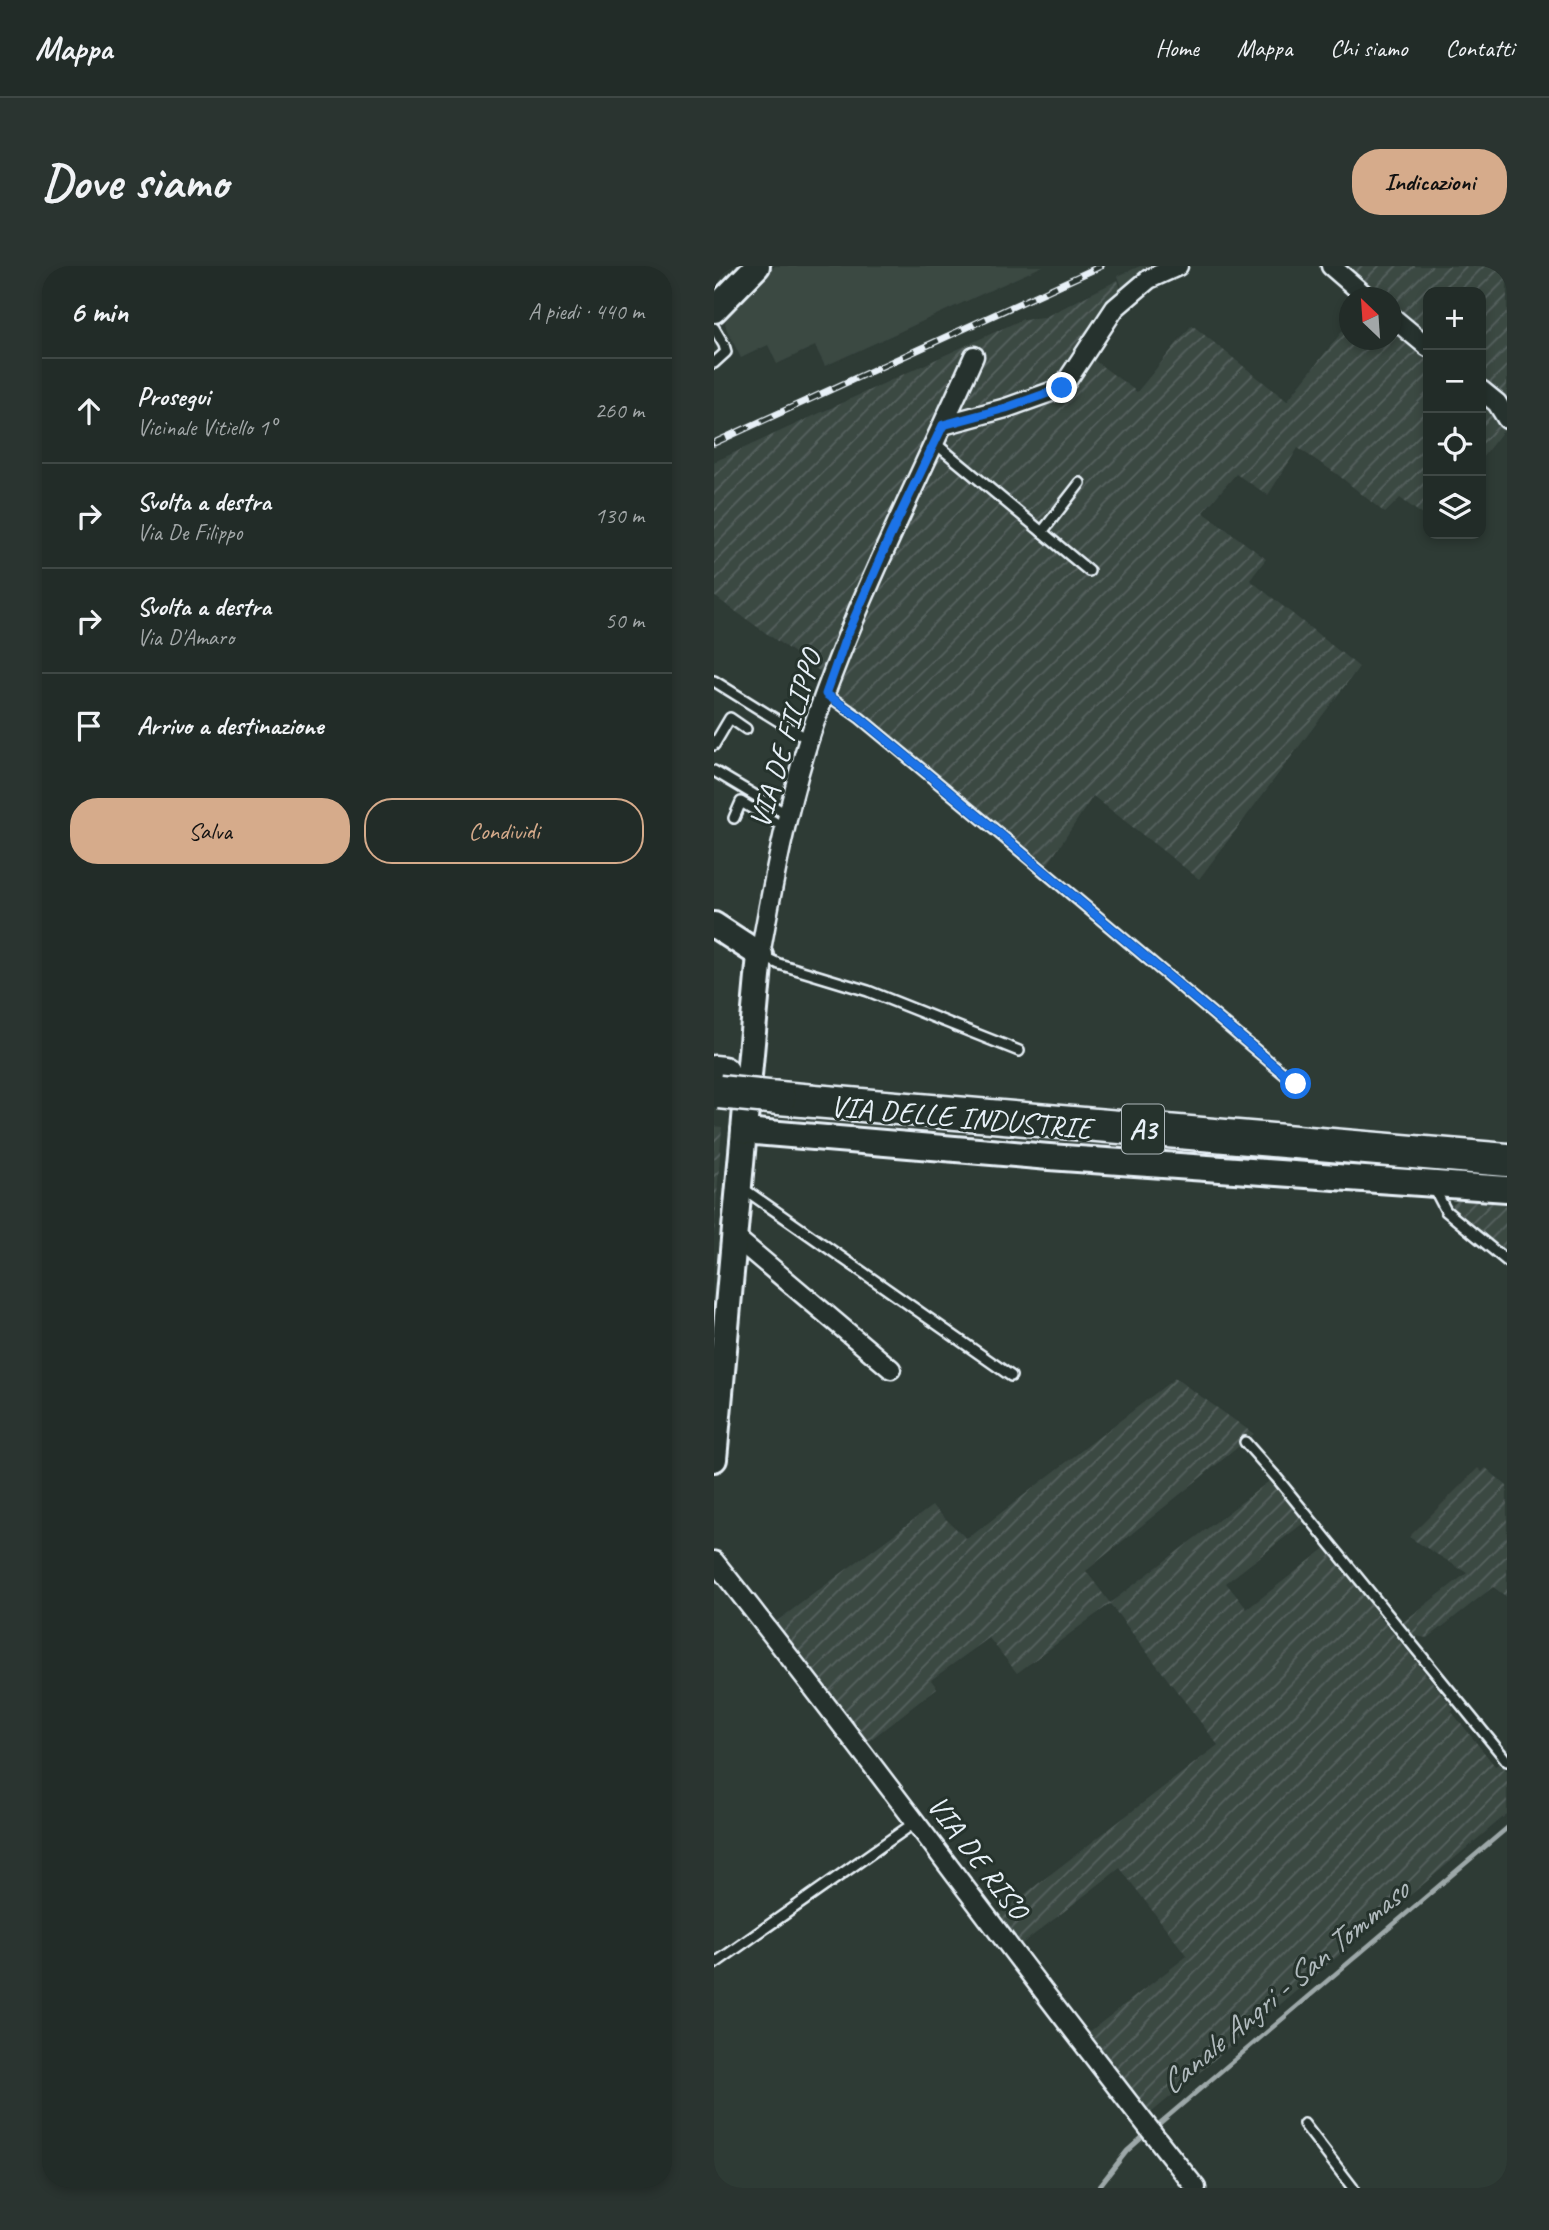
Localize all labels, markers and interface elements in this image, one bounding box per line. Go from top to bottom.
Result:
text: Mappa [35,27,112,69]
text: Home [1155,33,1199,63]
text: Mappa [1237,33,1292,63]
text: Chi siamo [1330,33,1407,63]
text: Contatti [1445,33,1514,63]
button: Indicazioni [1352,149,1507,215]
text: Dove siamo [42,151,228,213]
north arrow [1339,287,1402,350]
map controls [1423,287,1486,539]
button: + [1423,287,1486,350]
text: 6 min [70,293,128,331]
text: A piedi · 440 m [528,297,644,326]
button: − [1423,350,1486,413]
route end [1046,372,1077,403]
text: Prosegui [137,380,210,413]
icon: ahead [70,392,108,430]
text: 260 m [595,396,644,425]
text: Vicinale Vitiello 1° [137,413,275,442]
button: locate [1423,413,1486,476]
button: layers [1423,476,1486,539]
text: Svolta a destra [137,485,271,518]
icon: right [70,497,108,535]
text: 130 m [595,501,644,530]
text: Via De Filippo [137,518,242,547]
text: Svolta a destra [137,590,271,623]
icon: right [70,602,108,640]
text: 50 m [605,606,644,635]
text: Via D'Amaro [137,623,234,652]
street label: VIA DE FILIPPO [740,643,831,832]
icon: arrive [70,707,108,745]
text: Arrivo a destinazione [137,709,323,742]
button: Salva [70,798,350,864]
button: Condividi [364,798,644,864]
route start [1280,1068,1311,1099]
street label: VIA DELLE INDUSTRIE [829,1087,1097,1148]
road number: A3 [1122,1104,1164,1154]
street label: VIA DE RISO [919,1787,1039,1929]
water label: Canale Angri - San Tommaso [1151,1868,1421,2103]

